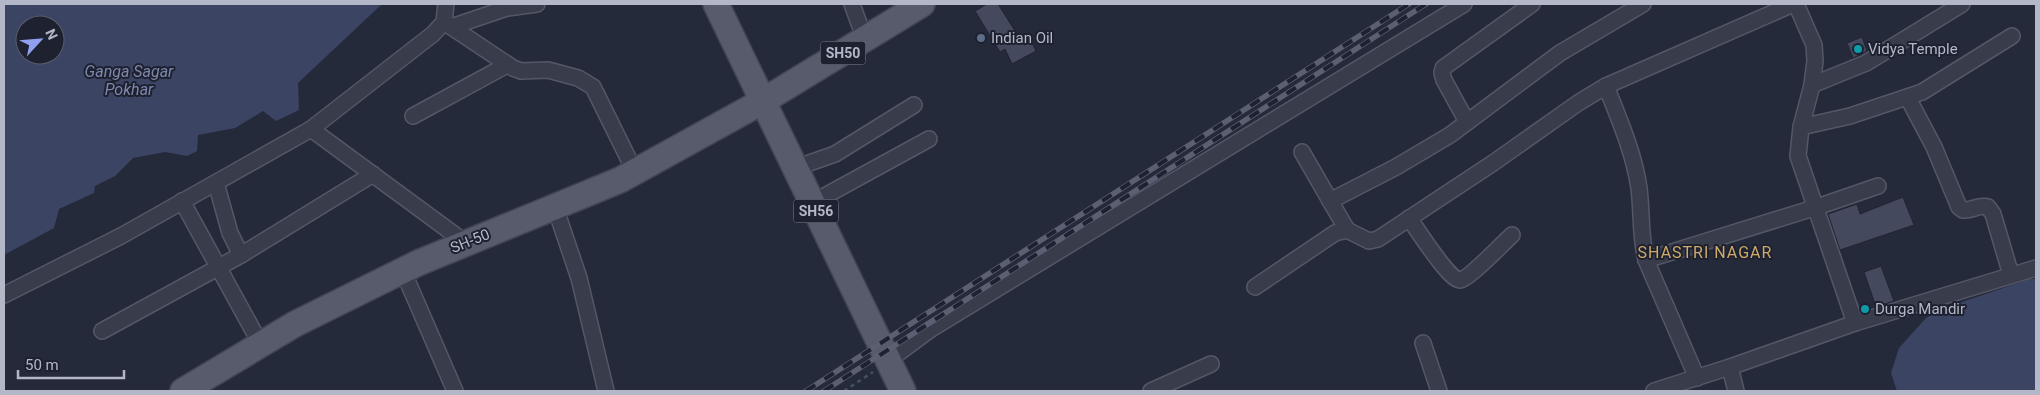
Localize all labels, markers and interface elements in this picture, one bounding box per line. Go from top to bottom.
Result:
north arrow [15,15,65,65]
text: N [42,26,61,42]
place label: Indian Oil [991,29,1053,47]
marker: Indian Oil [975,32,987,44]
place label: Vidya Temple [1868,40,1958,58]
road number: SH50 [820,42,866,64]
marker: Vidya Temple [1852,43,1864,55]
water label: Ganga Sagar Pokhar [85,62,174,99]
road number: SH56 [794,200,838,222]
street label: SH-50 [448,225,492,257]
district label: SHASTRI NAGAR [1638,243,1772,262]
place label: Durga Mandir [1875,300,1965,318]
marker: Durga Mandir [1859,303,1871,315]
scale bar [18,348,124,380]
text: 50 m [25,356,59,374]

